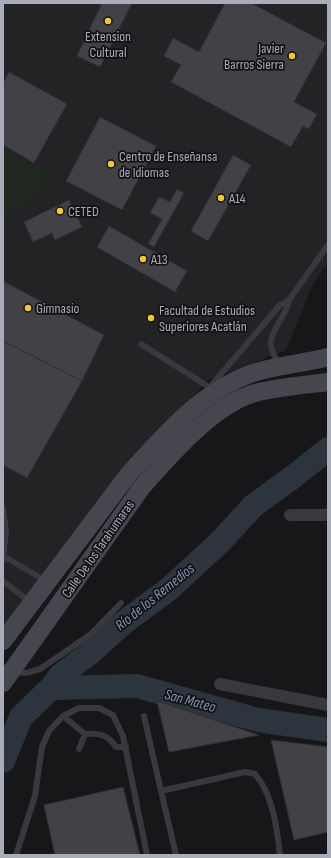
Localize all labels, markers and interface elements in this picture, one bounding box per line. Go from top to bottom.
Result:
marker: Extension Cultural [103,16,113,26]
place label: Extension Cultural [85,28,131,61]
place label: Javier Barros Sierra [224,40,284,73]
marker: Javier Barros Sierra [287,51,297,61]
place label: Centro de Enseñansa de Idiomas [119,148,217,181]
marker: Centro de Enseñansa de Idiomas [106,159,116,169]
place label: A14 [228,190,246,207]
marker: A14 [216,193,226,203]
place label: CETED [68,203,99,220]
marker: CETED [55,206,65,216]
place label: A13 [150,251,168,268]
marker: A13 [138,254,148,264]
place label: Gimnasio [36,300,80,317]
place label: Facultad de Estudios Superiores Acatlán [159,302,255,335]
marker: Gimnasio [23,303,33,313]
marker: Facultad de Estudios Superiores Acatlán [146,313,156,323]
street label: Calle De los Tarahumaras [58,497,138,601]
water label: Río de los Remedios [111,559,199,635]
water label: San Mateo [162,685,218,717]

